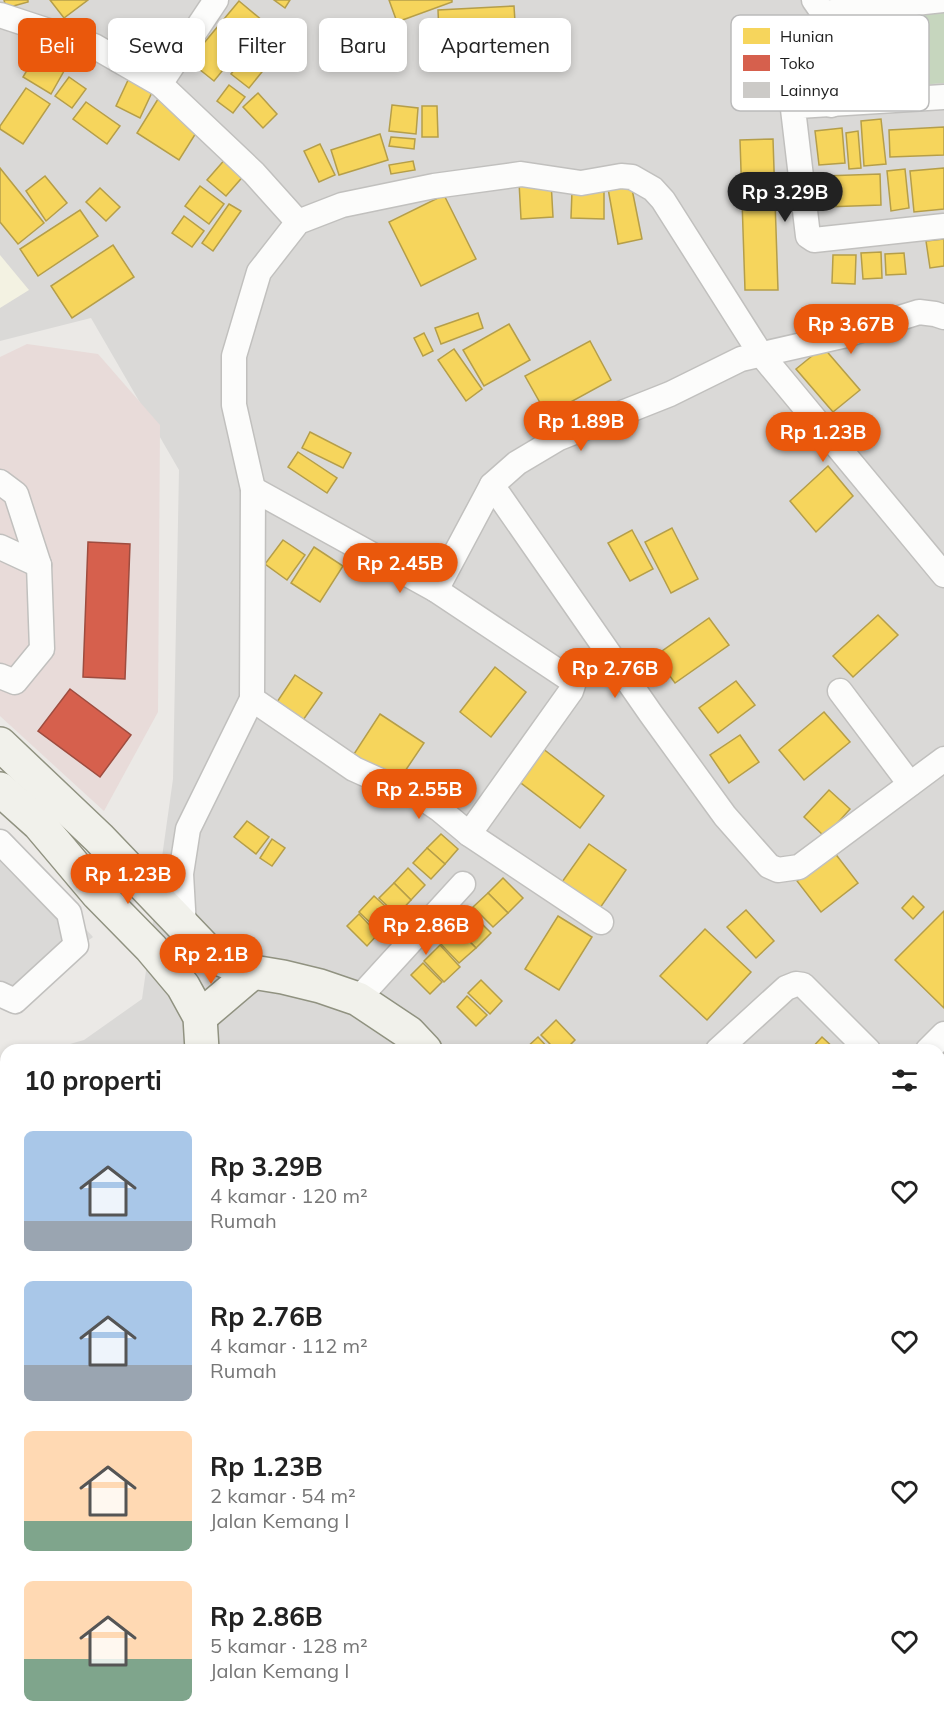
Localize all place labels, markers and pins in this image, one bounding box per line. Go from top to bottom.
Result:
pin: Rp 3.29B [723,172,847,223]
pin: Rp 3.67B [789,304,913,355]
pin: Rp 1.89B [519,401,643,452]
pin: Rp 1.23B [761,412,885,463]
pin: Rp 2.45B [338,543,462,594]
pin: Rp 2.76B [553,648,677,699]
pin: Rp 2.55B [357,769,481,820]
pin: Rp 1.23B [66,854,190,905]
pin: Rp 2.86B [364,905,488,956]
pin: Rp 2.1B [156,934,266,985]

